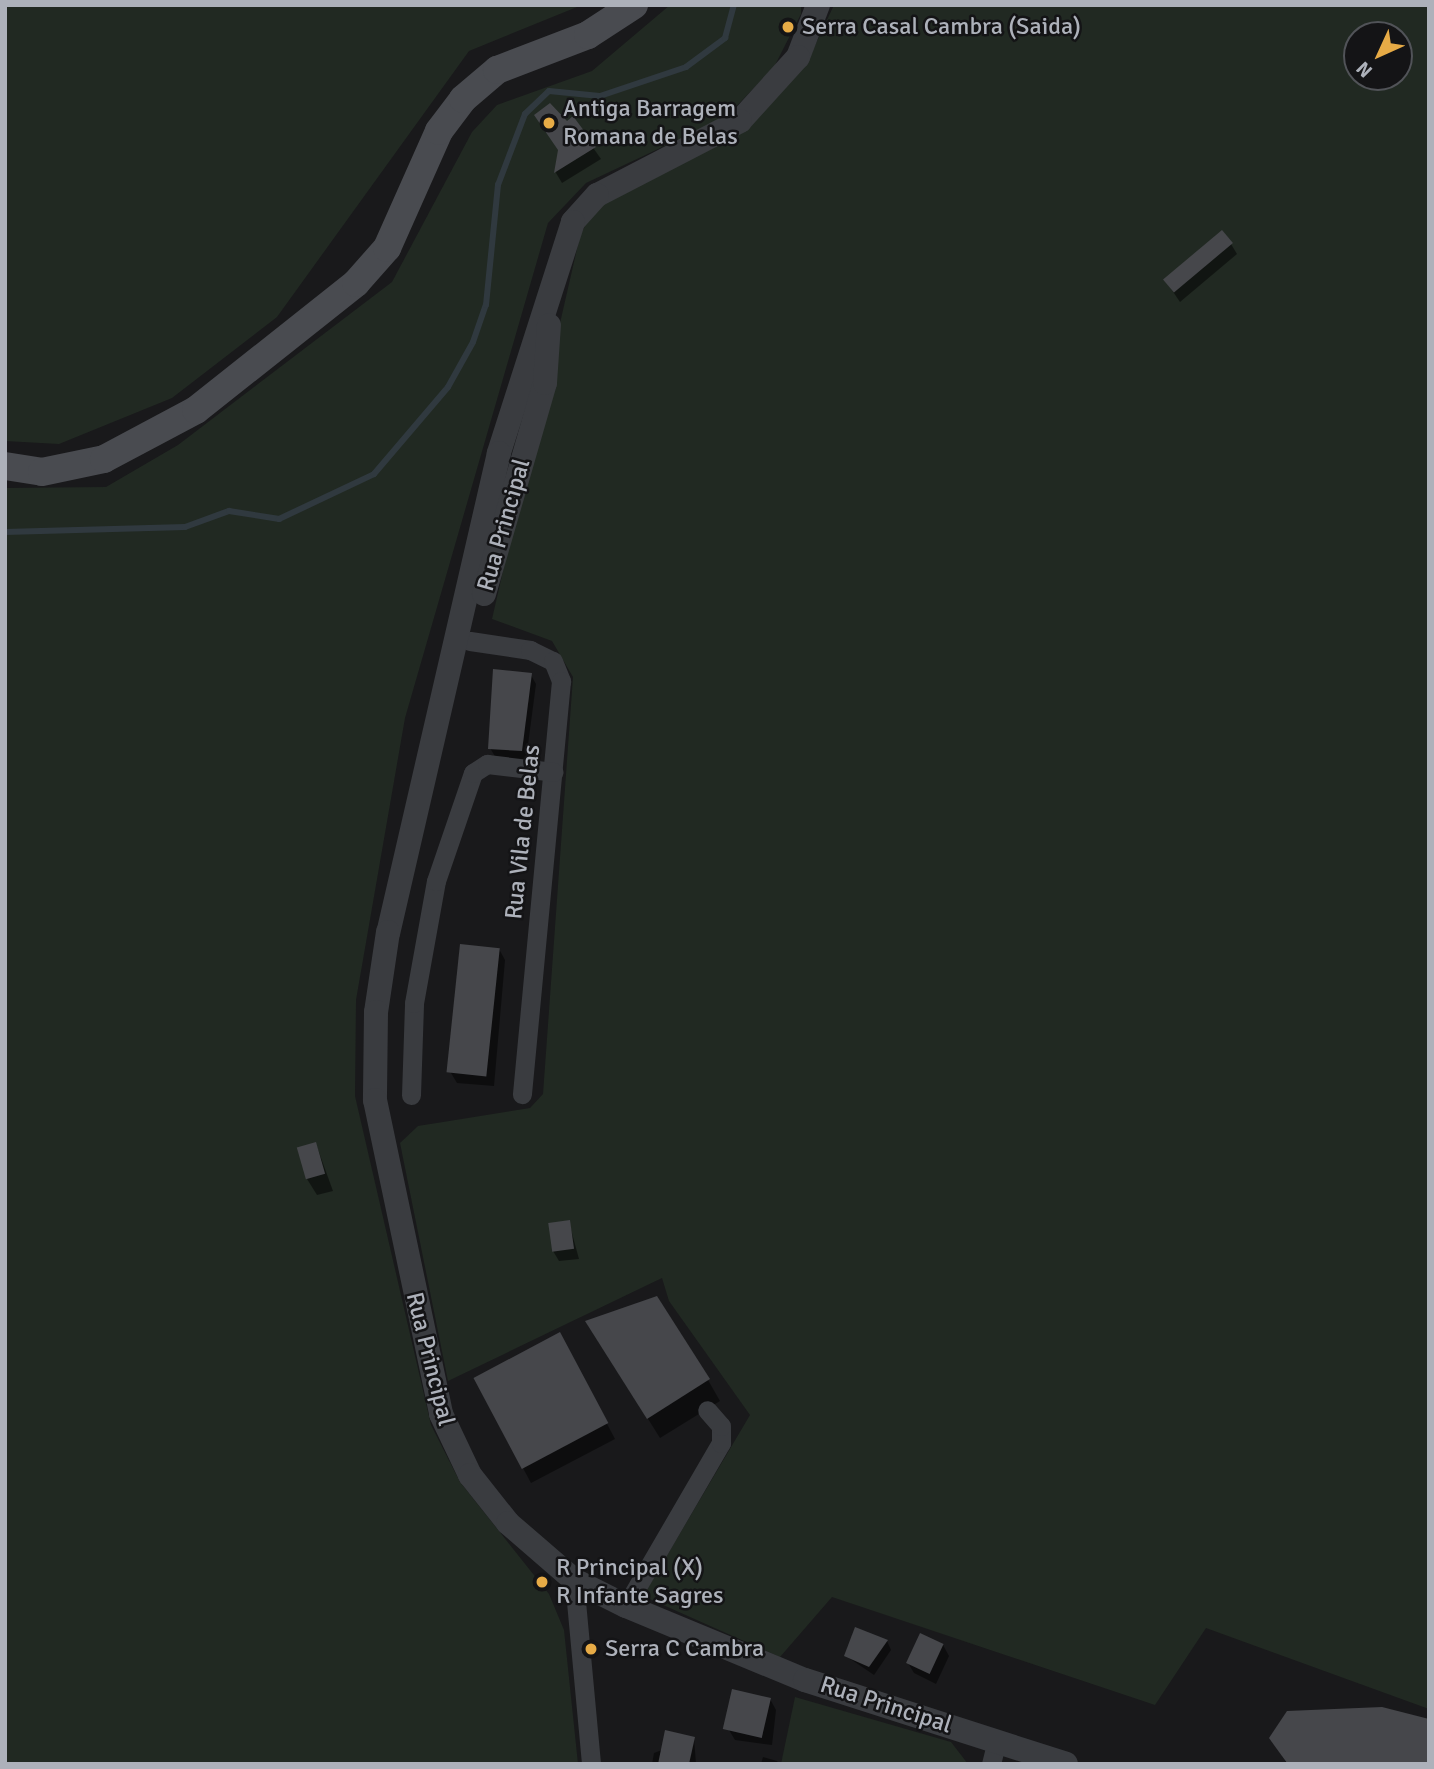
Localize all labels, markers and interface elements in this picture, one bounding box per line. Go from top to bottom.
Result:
place label: Serra Casal Cambra (Saida) [802,13,1081,41]
marker: Serra Casal Cambra (Saida) [780,19,796,35]
north arrow [1343,21,1413,91]
text: N [1351,56,1378,83]
place label: Antiga Barragem Romana de Belas [563,95,738,151]
marker: Antiga Barragem Romana de Belas [541,115,557,131]
street label: Rua Principal [471,455,537,595]
street label: Rua Vila de Belas [500,743,546,921]
street label: Rua Principal [400,1289,460,1429]
place label: R Principal (X) R Infante Sagres [556,1554,724,1610]
marker: R Principal (X) R Infante Sagres [534,1574,550,1590]
place label: Serra C Cambra [605,1635,764,1663]
marker: Serra C Cambra [583,1641,599,1657]
street label: Rua Principal [817,1670,955,1740]

